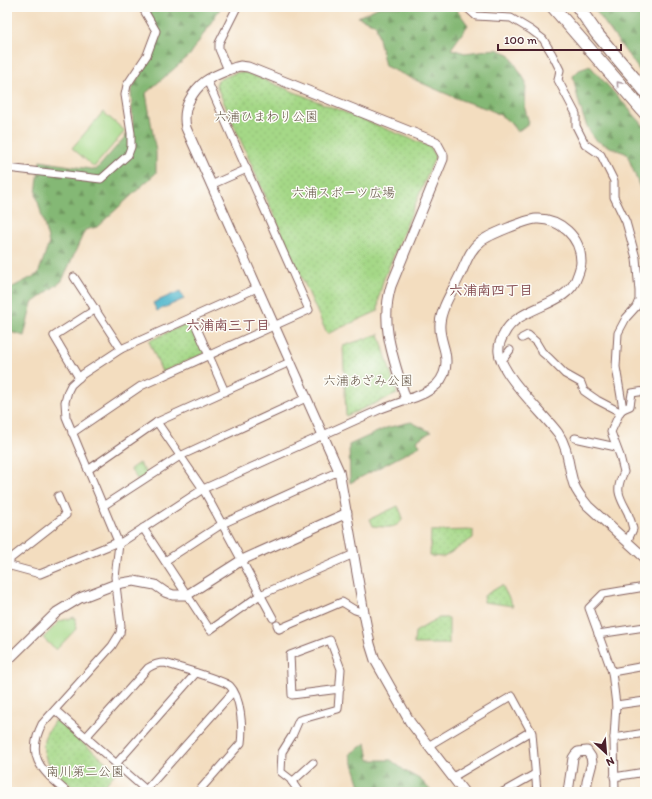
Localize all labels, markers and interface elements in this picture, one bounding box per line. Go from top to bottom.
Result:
scale bar [498,26,621,52]
text: 100 m [504,33,537,47]
one-way arrow [616,81,624,89]
park label: 六浦ひまわり公園 [214,109,318,124]
park label: 六浦スポーツ広場 [291,185,395,200]
district label: 六浦南四丁目 [449,282,533,299]
district label: 六浦南三丁目 [186,317,270,334]
park label: 六浦あざみ公園 [323,373,413,388]
north arrow [586,733,626,773]
text: N [604,754,616,769]
park label: 南川第二公園 [46,764,124,779]

